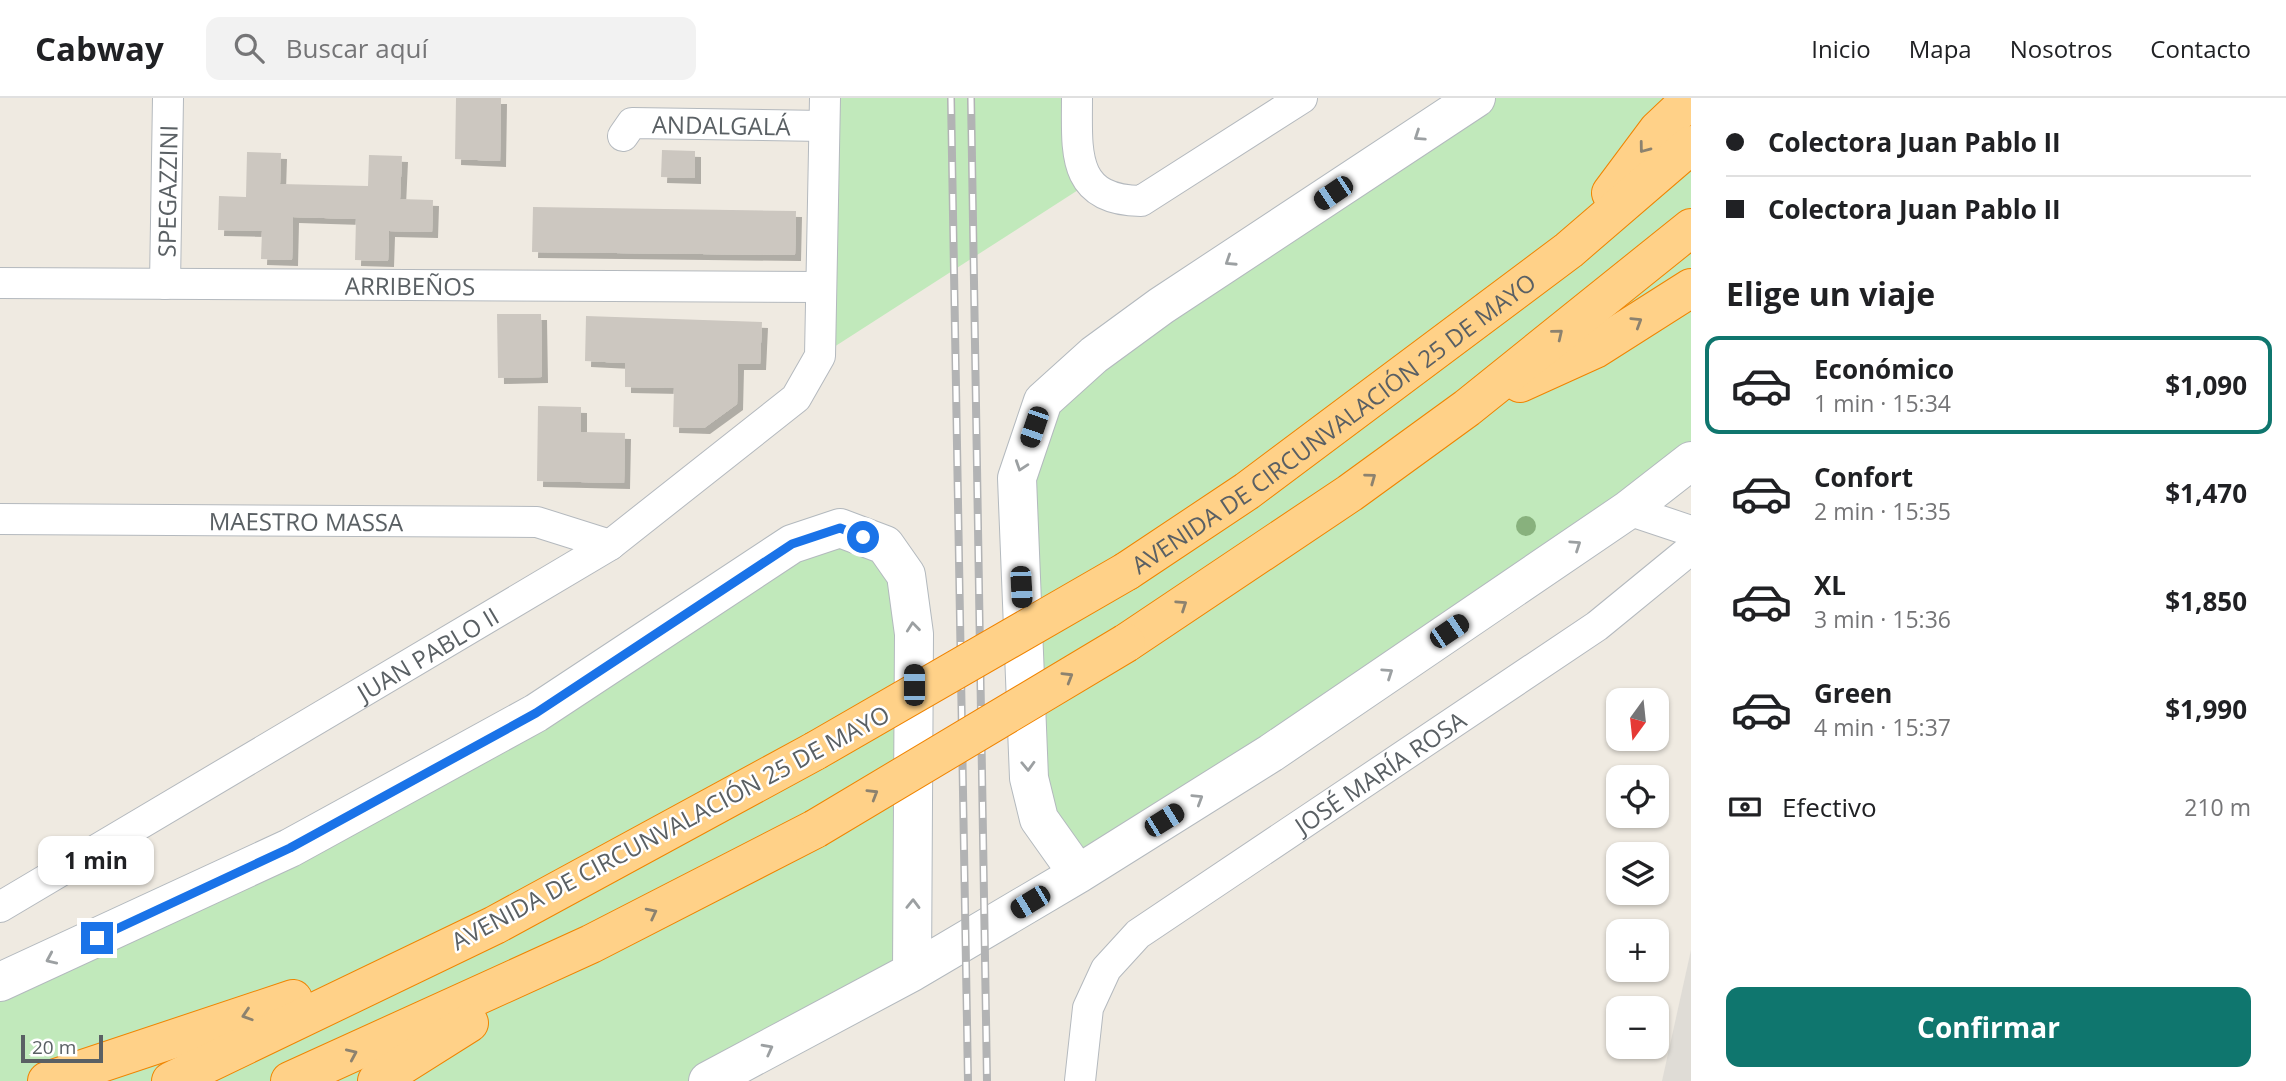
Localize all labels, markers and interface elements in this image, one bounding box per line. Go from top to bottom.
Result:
search box [206,17,696,80]
text: Cabway [35,26,164,71]
icon: search [230,29,268,67]
text: Buscar aquí [286,30,428,66]
text: Inicio [1811,32,1871,65]
text: Mapa [1909,32,1972,65]
text: Nosotros [2010,32,2112,65]
text: Contacto [2150,32,2251,65]
street label: ANDALGALÁ [652,107,792,142]
street label: SPEGAZZINI [149,124,184,258]
text: Colectora Juan Pablo II [1768,124,2061,160]
one-way arrow [1414,128,1427,141]
one-way arrow [1640,140,1653,153]
car [1310,173,1357,213]
text: Colectora Juan Pablo II [1768,191,2061,227]
one-way arrow [1224,253,1237,266]
street label: AVENIDA DE CIRCUNVALACIÓN 25 DE MAYO [1124,264,1542,580]
street label: ARRIBEÑOS [345,268,475,302]
text: Elige un viaje [1726,272,1935,315]
one-way arrow [1629,318,1642,331]
one-way arrow [1551,330,1563,343]
text: Económico [1814,351,1954,387]
icon: car [1730,354,1793,417]
text: $1,090 [2165,367,2247,403]
text: 1 min · 15:34 [1814,387,1951,419]
car [1018,404,1051,450]
one-way arrow [1015,459,1029,472]
text: Confort [1814,459,1913,495]
icon: car [1730,462,1793,525]
one-way arrow [1363,473,1376,486]
text: $1,470 [2165,475,2247,511]
text: 2 min · 15:35 [1814,495,1951,527]
street label: MAESTRO MASSA [209,504,404,538]
route start [847,521,879,553]
one-way arrow [1568,541,1581,553]
car [1010,565,1033,609]
text: XL [1814,567,1846,603]
icon: car [1730,570,1793,633]
text: $1,850 [2165,583,2247,619]
street label: JUAN PABLO II [349,598,504,709]
one-way arrow [1174,601,1187,613]
text: 3 min · 15:36 [1814,603,1951,635]
car [1426,611,1473,651]
one-way arrow [906,621,921,632]
car [904,664,925,706]
one-way arrow [1380,669,1393,681]
one-way arrow [1061,672,1074,685]
text: Green [1814,675,1892,711]
icon: car [1730,678,1793,741]
north arrow [1606,688,1670,751]
map controls [1606,688,1669,1059]
text: $1,990 [2165,691,2247,727]
street label: AVENIDA DE CIRCUNVALACIÓN 25 DE MAYO [445,697,895,957]
street label: JOSÉ MARÍA ROSA [1286,702,1472,842]
text: 4 min · 15:37 [1814,711,1951,743]
one-way arrow [1021,761,1036,772]
button: locate [1606,765,1669,828]
icon: cash [1726,788,1764,826]
one-way arrow [866,789,879,802]
text: Efectivo [1782,789,1877,825]
text: 210 m [2184,791,2251,823]
one-way arrow [1191,794,1204,807]
car [1141,800,1188,840]
callout: 1 min [39,836,155,886]
button: layers [1606,842,1669,905]
text: 1 min [64,844,128,876]
car [1007,882,1054,922]
one-way arrow [905,898,920,909]
one-way arrow [645,907,657,921]
button: + [1606,919,1669,982]
route end [81,922,113,954]
one-way arrow [46,951,59,965]
button: Confirmar [1726,987,2251,1067]
button: − [1606,996,1669,1059]
one-way arrow [241,1007,254,1021]
scale bar [21,1032,103,1064]
text: 20 m [32,1034,76,1060]
one-way arrow [761,1044,773,1057]
one-way arrow [345,1048,358,1062]

